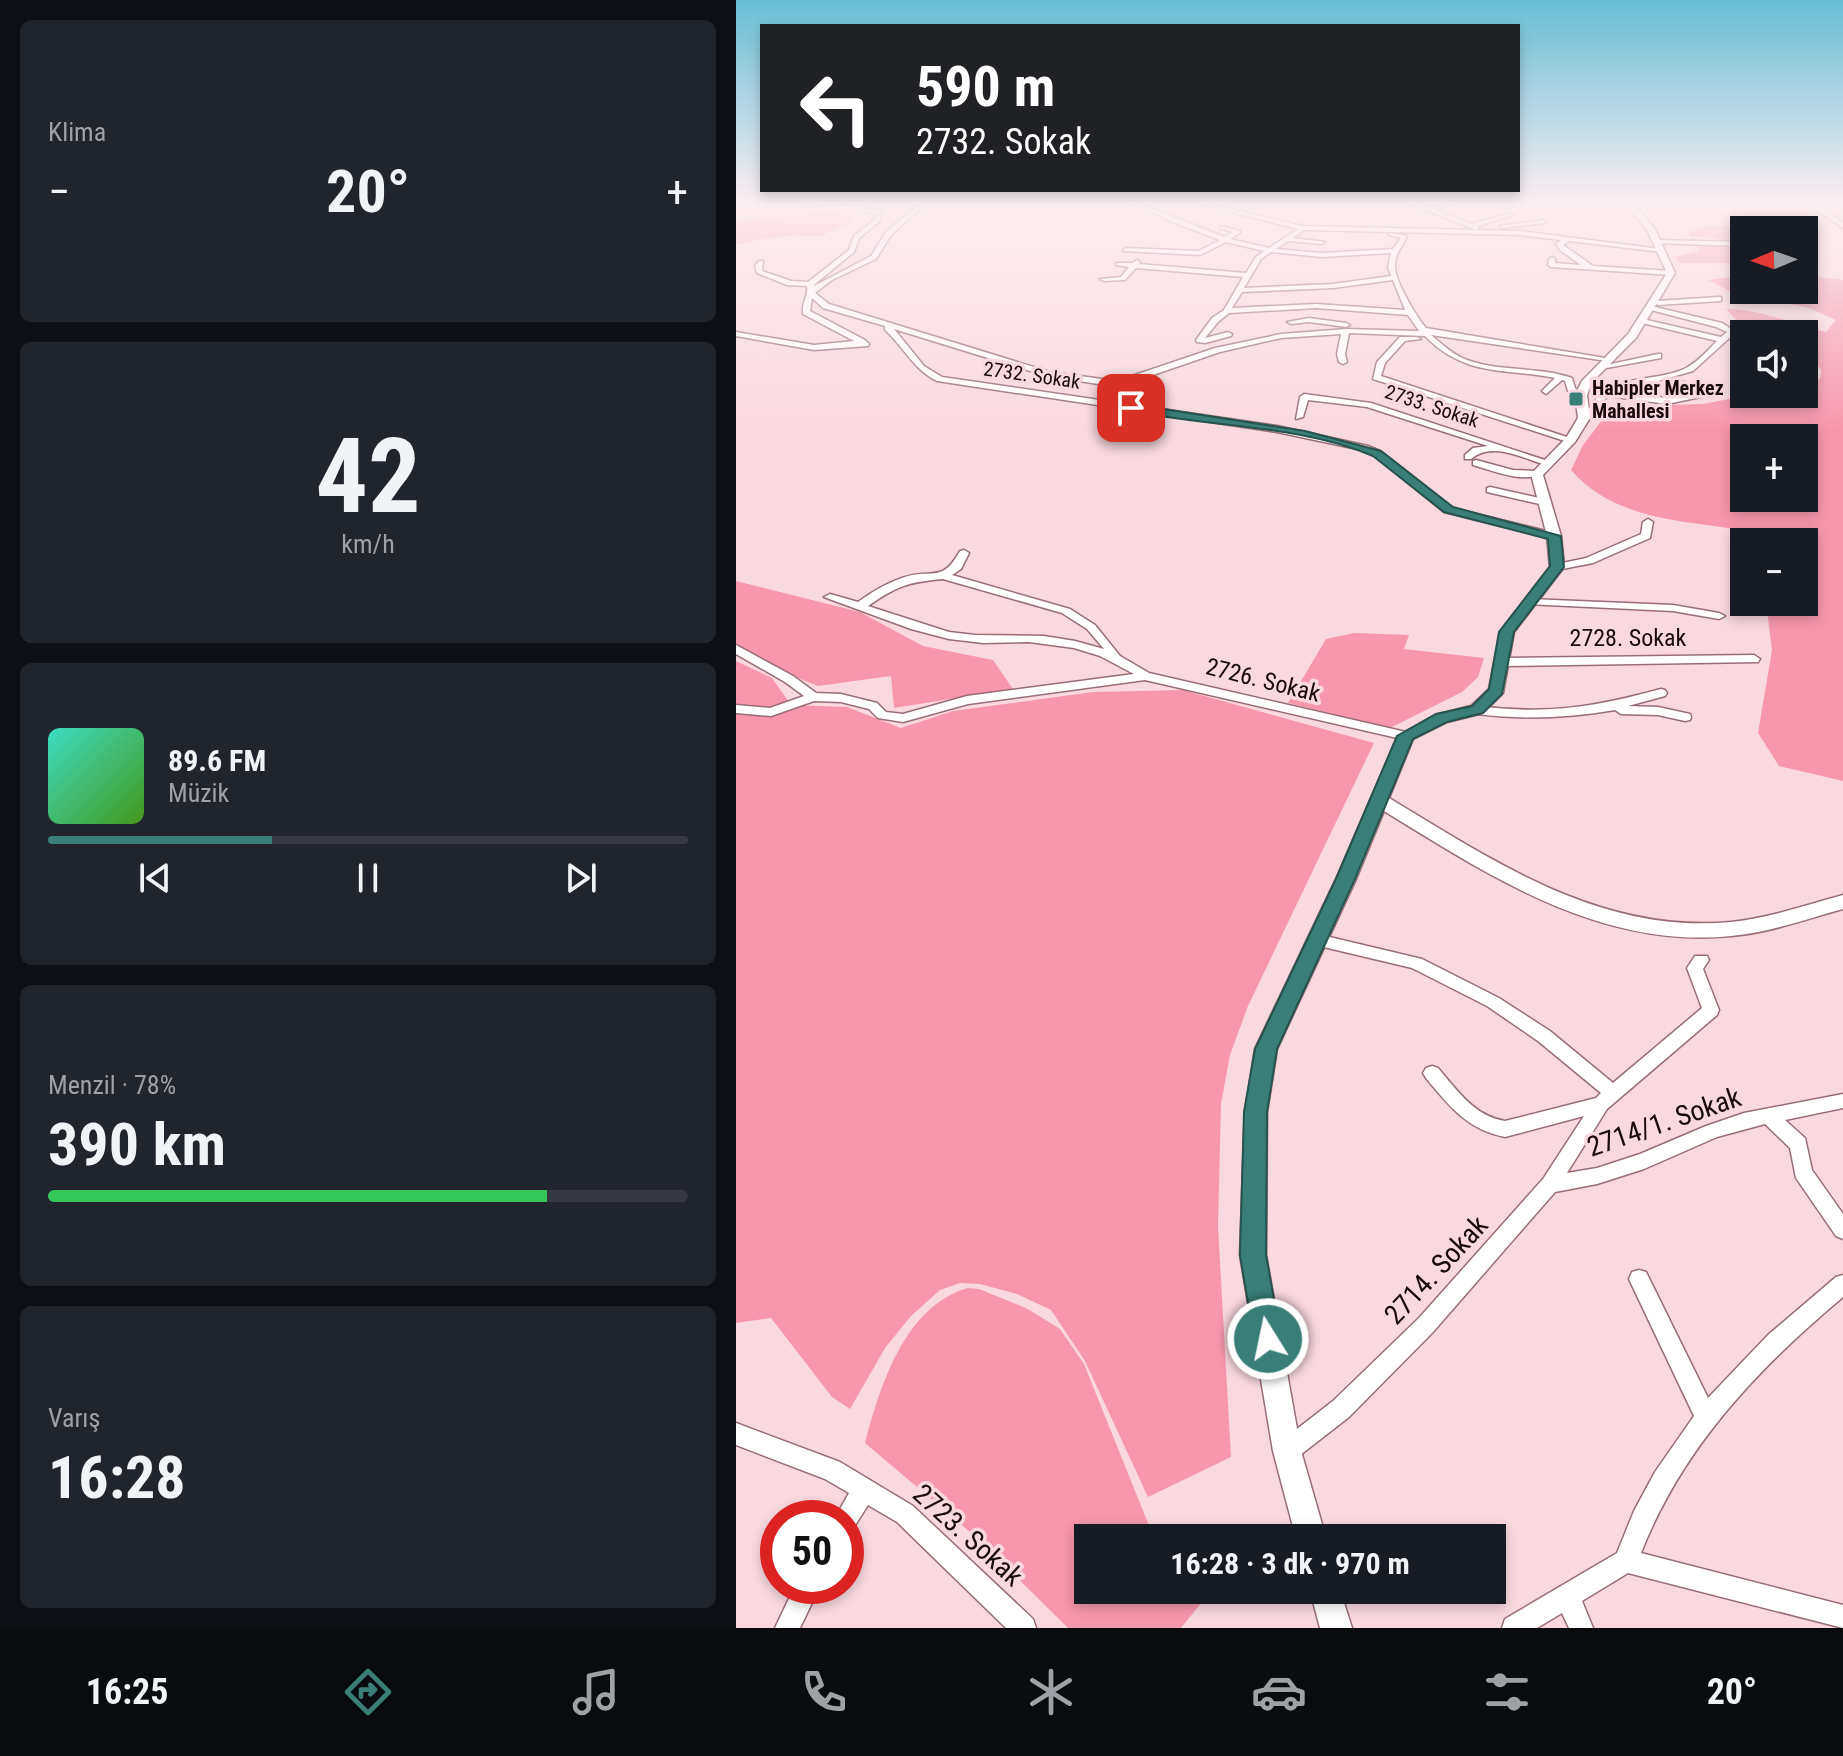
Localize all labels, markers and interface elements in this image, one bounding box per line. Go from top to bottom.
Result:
text: 590 m [916,54,1055,120]
icon: left [784,56,888,160]
text: Klima [48,117,106,147]
text: 2732. Sokak [916,121,1091,163]
text: 20° [326,156,410,227]
text: − [48,166,70,218]
text: + [666,166,688,218]
north arrow [1730,216,1818,304]
map controls [1730,216,1818,616]
button: sound [1730,320,1818,408]
street label: 2732. Sokak [982,356,1082,394]
pin [1097,374,1165,442]
place label: Habipler Merkez Mahallesi [1592,376,1724,423]
street label: 2733. Sokak [1382,380,1482,432]
icon: arrive [1109,386,1153,430]
marker: Habipler Merkez Mahallesi [1567,390,1585,408]
text: 42 [315,416,421,537]
button: + [1730,424,1818,512]
button: − [1730,528,1818,616]
text: km/h [341,529,395,559]
street label: 2728. Sokak [1570,624,1687,652]
street label: 2726. Sokak [1203,652,1323,708]
text: 89.6 FM [168,743,266,778]
text: Müzik [168,778,229,808]
icon: previous [133,856,177,900]
icon: pause [346,856,390,900]
icon: next [559,856,603,900]
text: Menzil · 78% [48,1070,176,1100]
street label: 2714/1. Sokak [1583,1080,1746,1164]
text: 390 km [48,1109,226,1180]
street label: 2714. Sokak [1377,1209,1495,1331]
position arrow [1226,1297,1310,1381]
text: Varış [48,1403,100,1433]
text: 16:28 [48,1442,186,1513]
street label: 2723. Sokak [906,1477,1030,1593]
speed limit sign: 50 [760,1500,864,1604]
text: 16:28 · 3 dk · 970 m [1170,1546,1410,1581]
icon: directions [340,1664,396,1720]
icon: music [568,1664,624,1720]
icon: phone [796,1664,852,1720]
icon: climate [1023,1664,1079,1720]
icon: car [1251,1664,1307,1720]
icon: filters [1479,1664,1535,1720]
text: 16:25 [86,1671,168,1713]
text: 20° [1707,1671,1757,1713]

